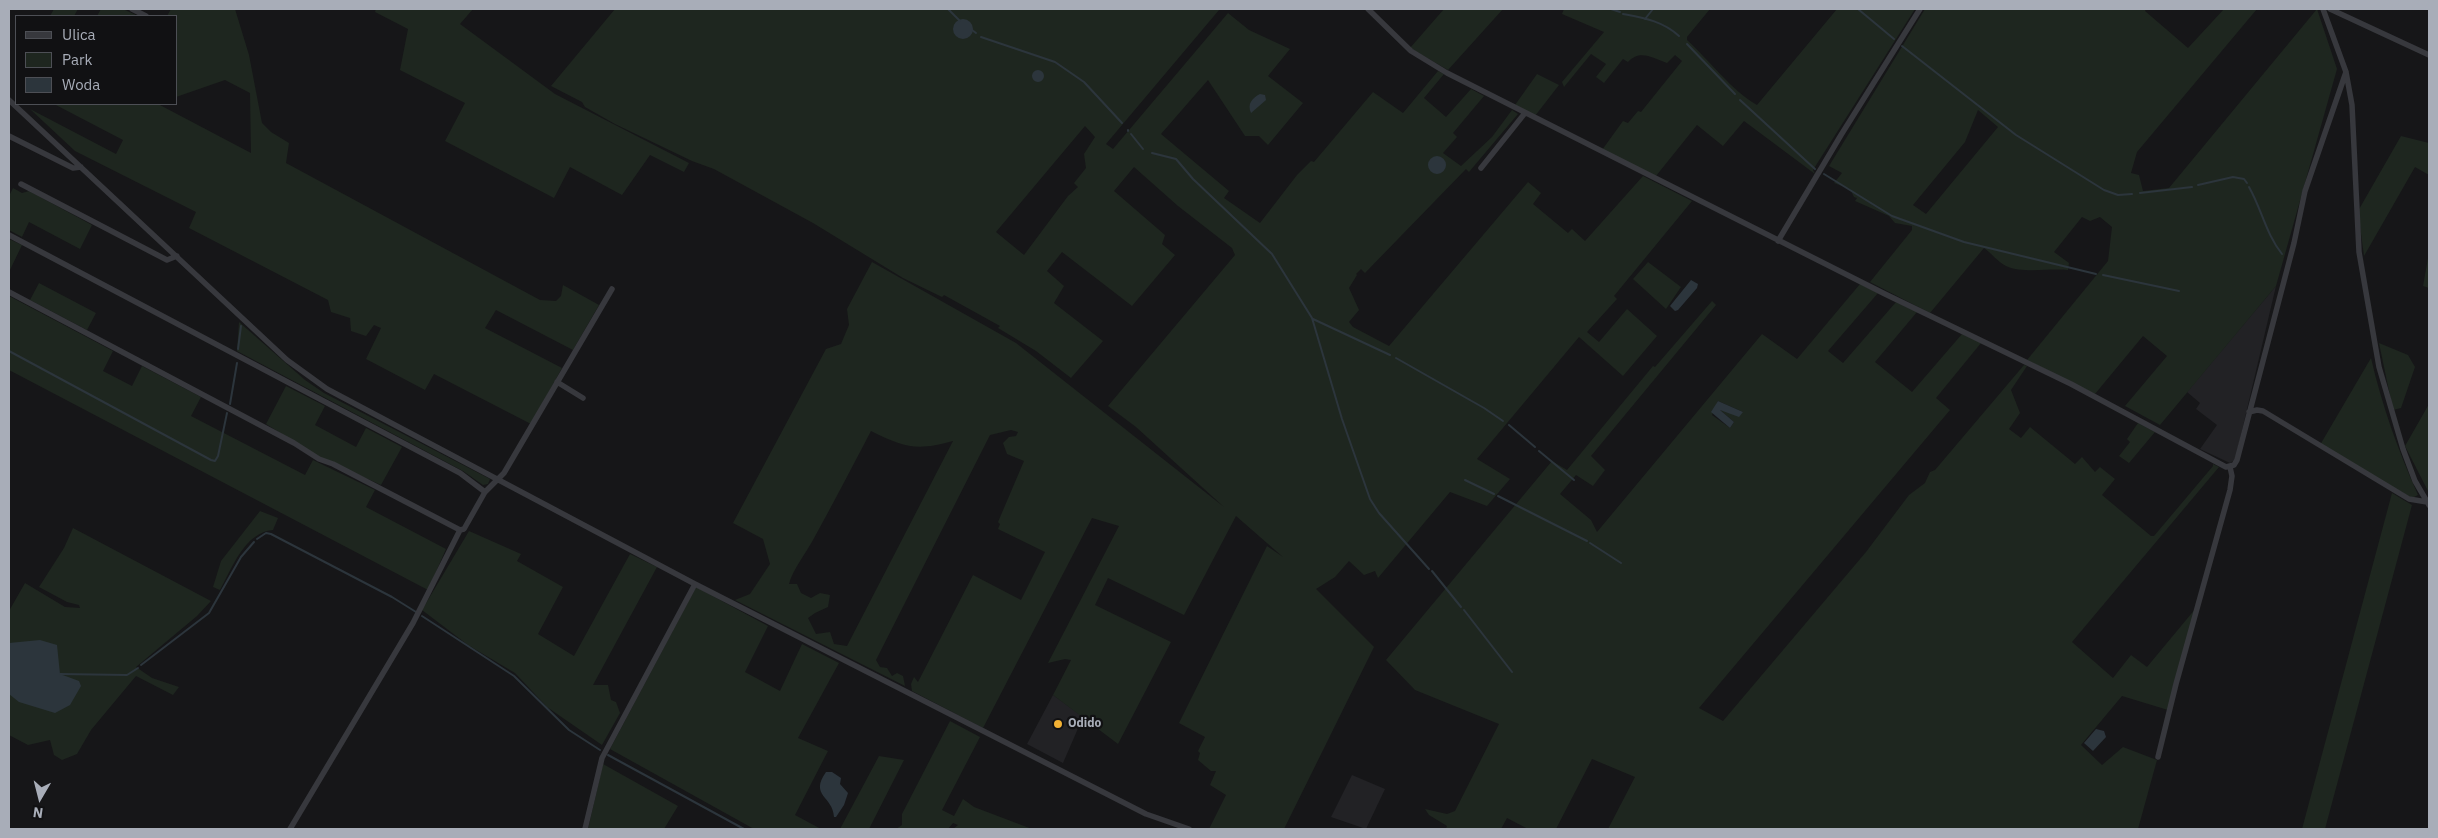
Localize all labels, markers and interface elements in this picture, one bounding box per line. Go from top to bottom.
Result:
legend [15,15,178,105]
text: Ulica [62,25,96,44]
text: Park [62,50,92,69]
text: Woda [62,75,100,94]
place label: Odido [1068,717,1101,731]
marker: Odido [1052,718,1064,730]
north arrow [15,773,65,823]
text: N [32,803,44,822]

